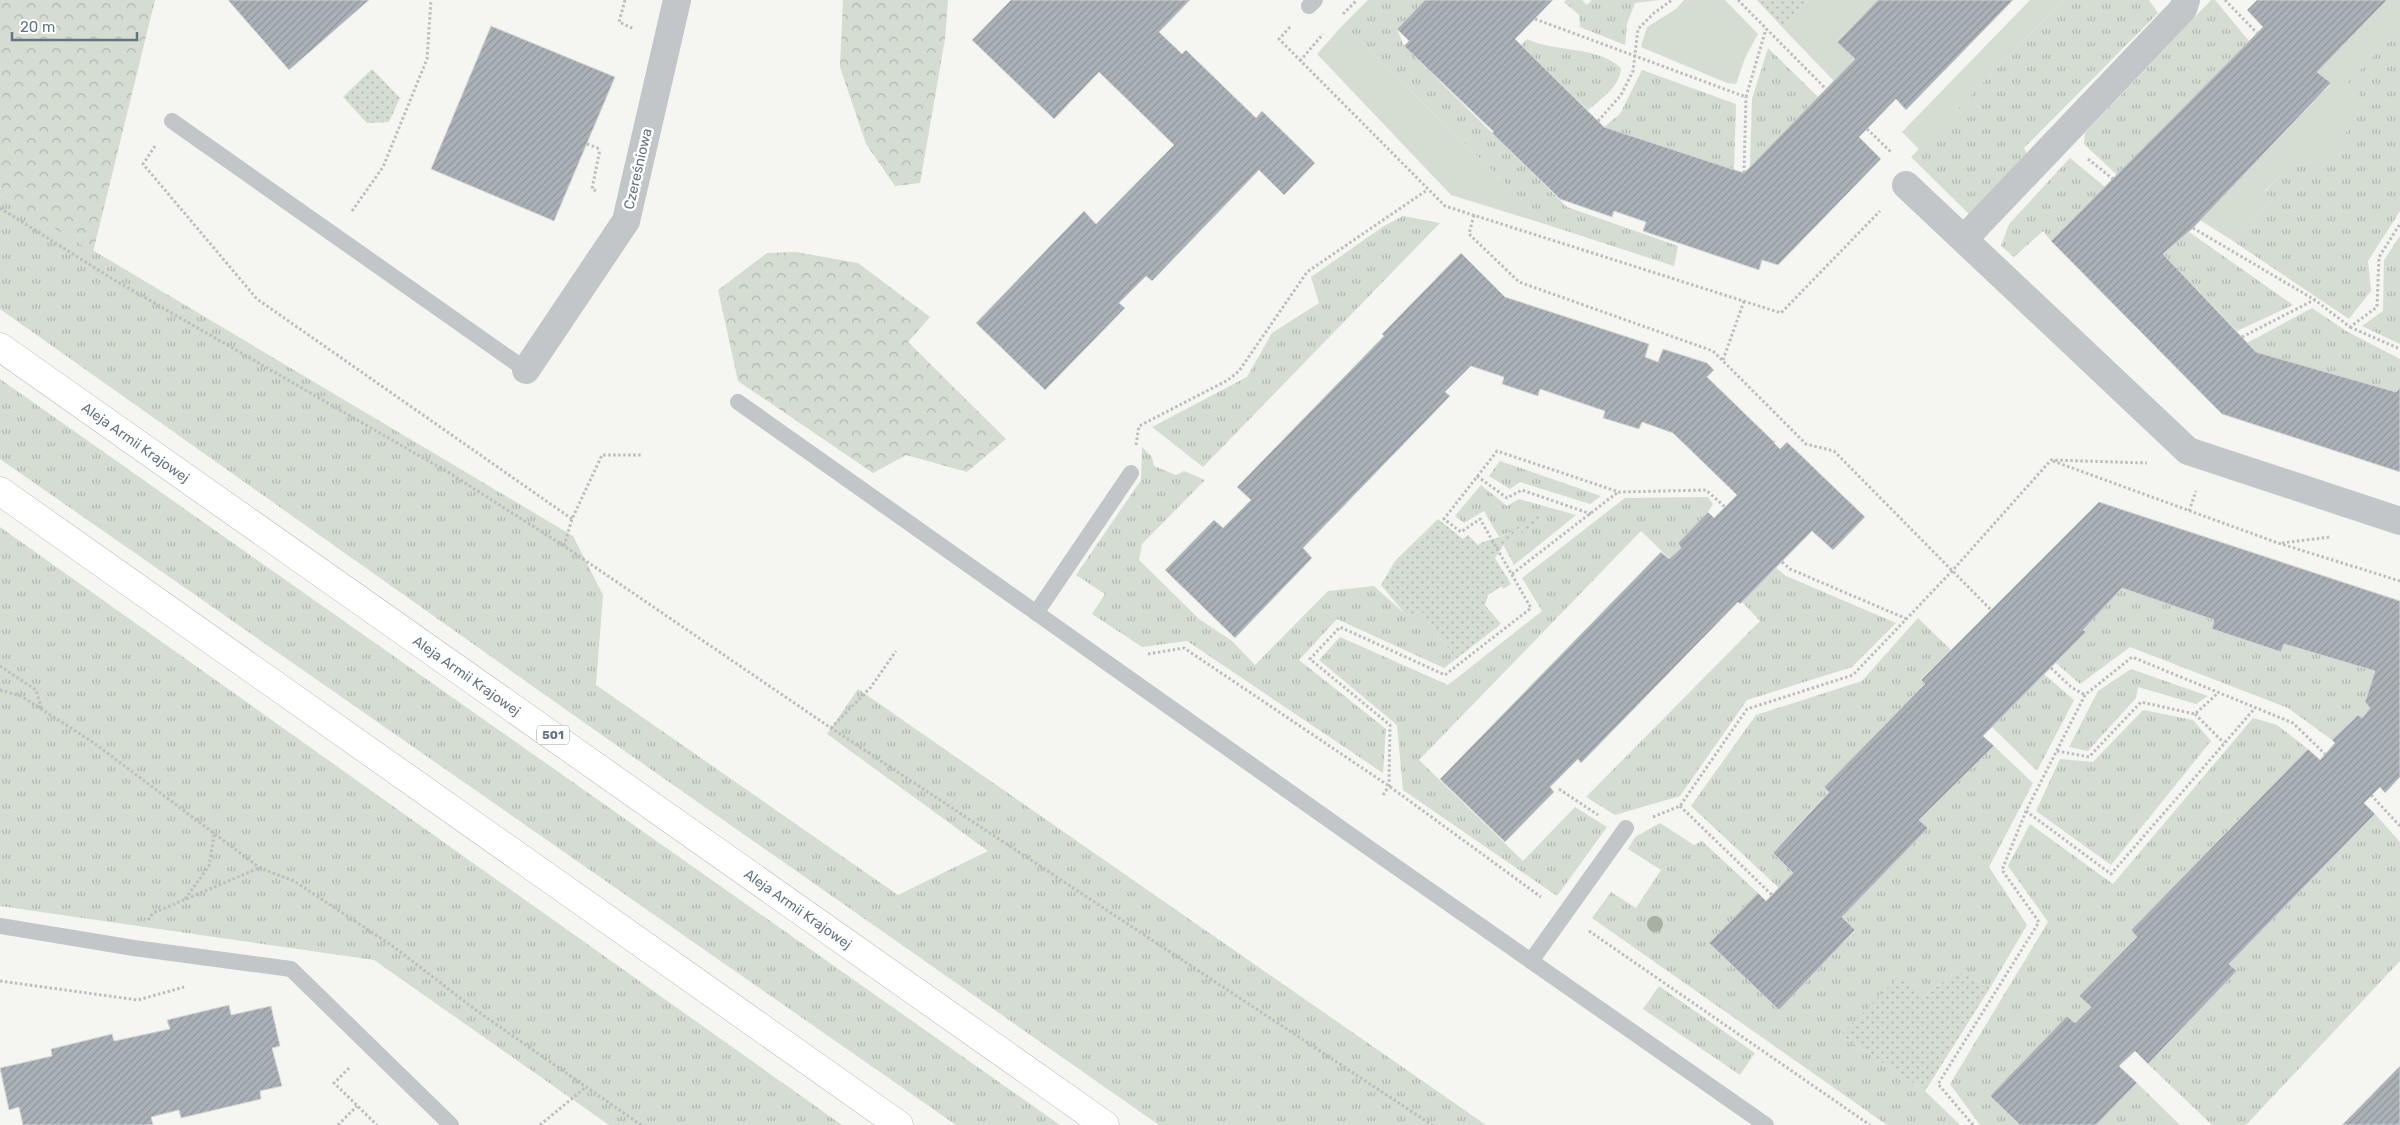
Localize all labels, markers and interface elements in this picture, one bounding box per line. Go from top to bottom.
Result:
scale bar [12,10,138,42]
text: 20 m [20,18,55,36]
street label: Czereśniowa [620,127,656,211]
street label: Aleja Armii Krajowej [79,399,193,486]
street label: Aleja Armii Krajowej [410,632,524,719]
road number: 501 [537,726,569,744]
street label: Aleja Armii Krajowej [741,865,855,953]

